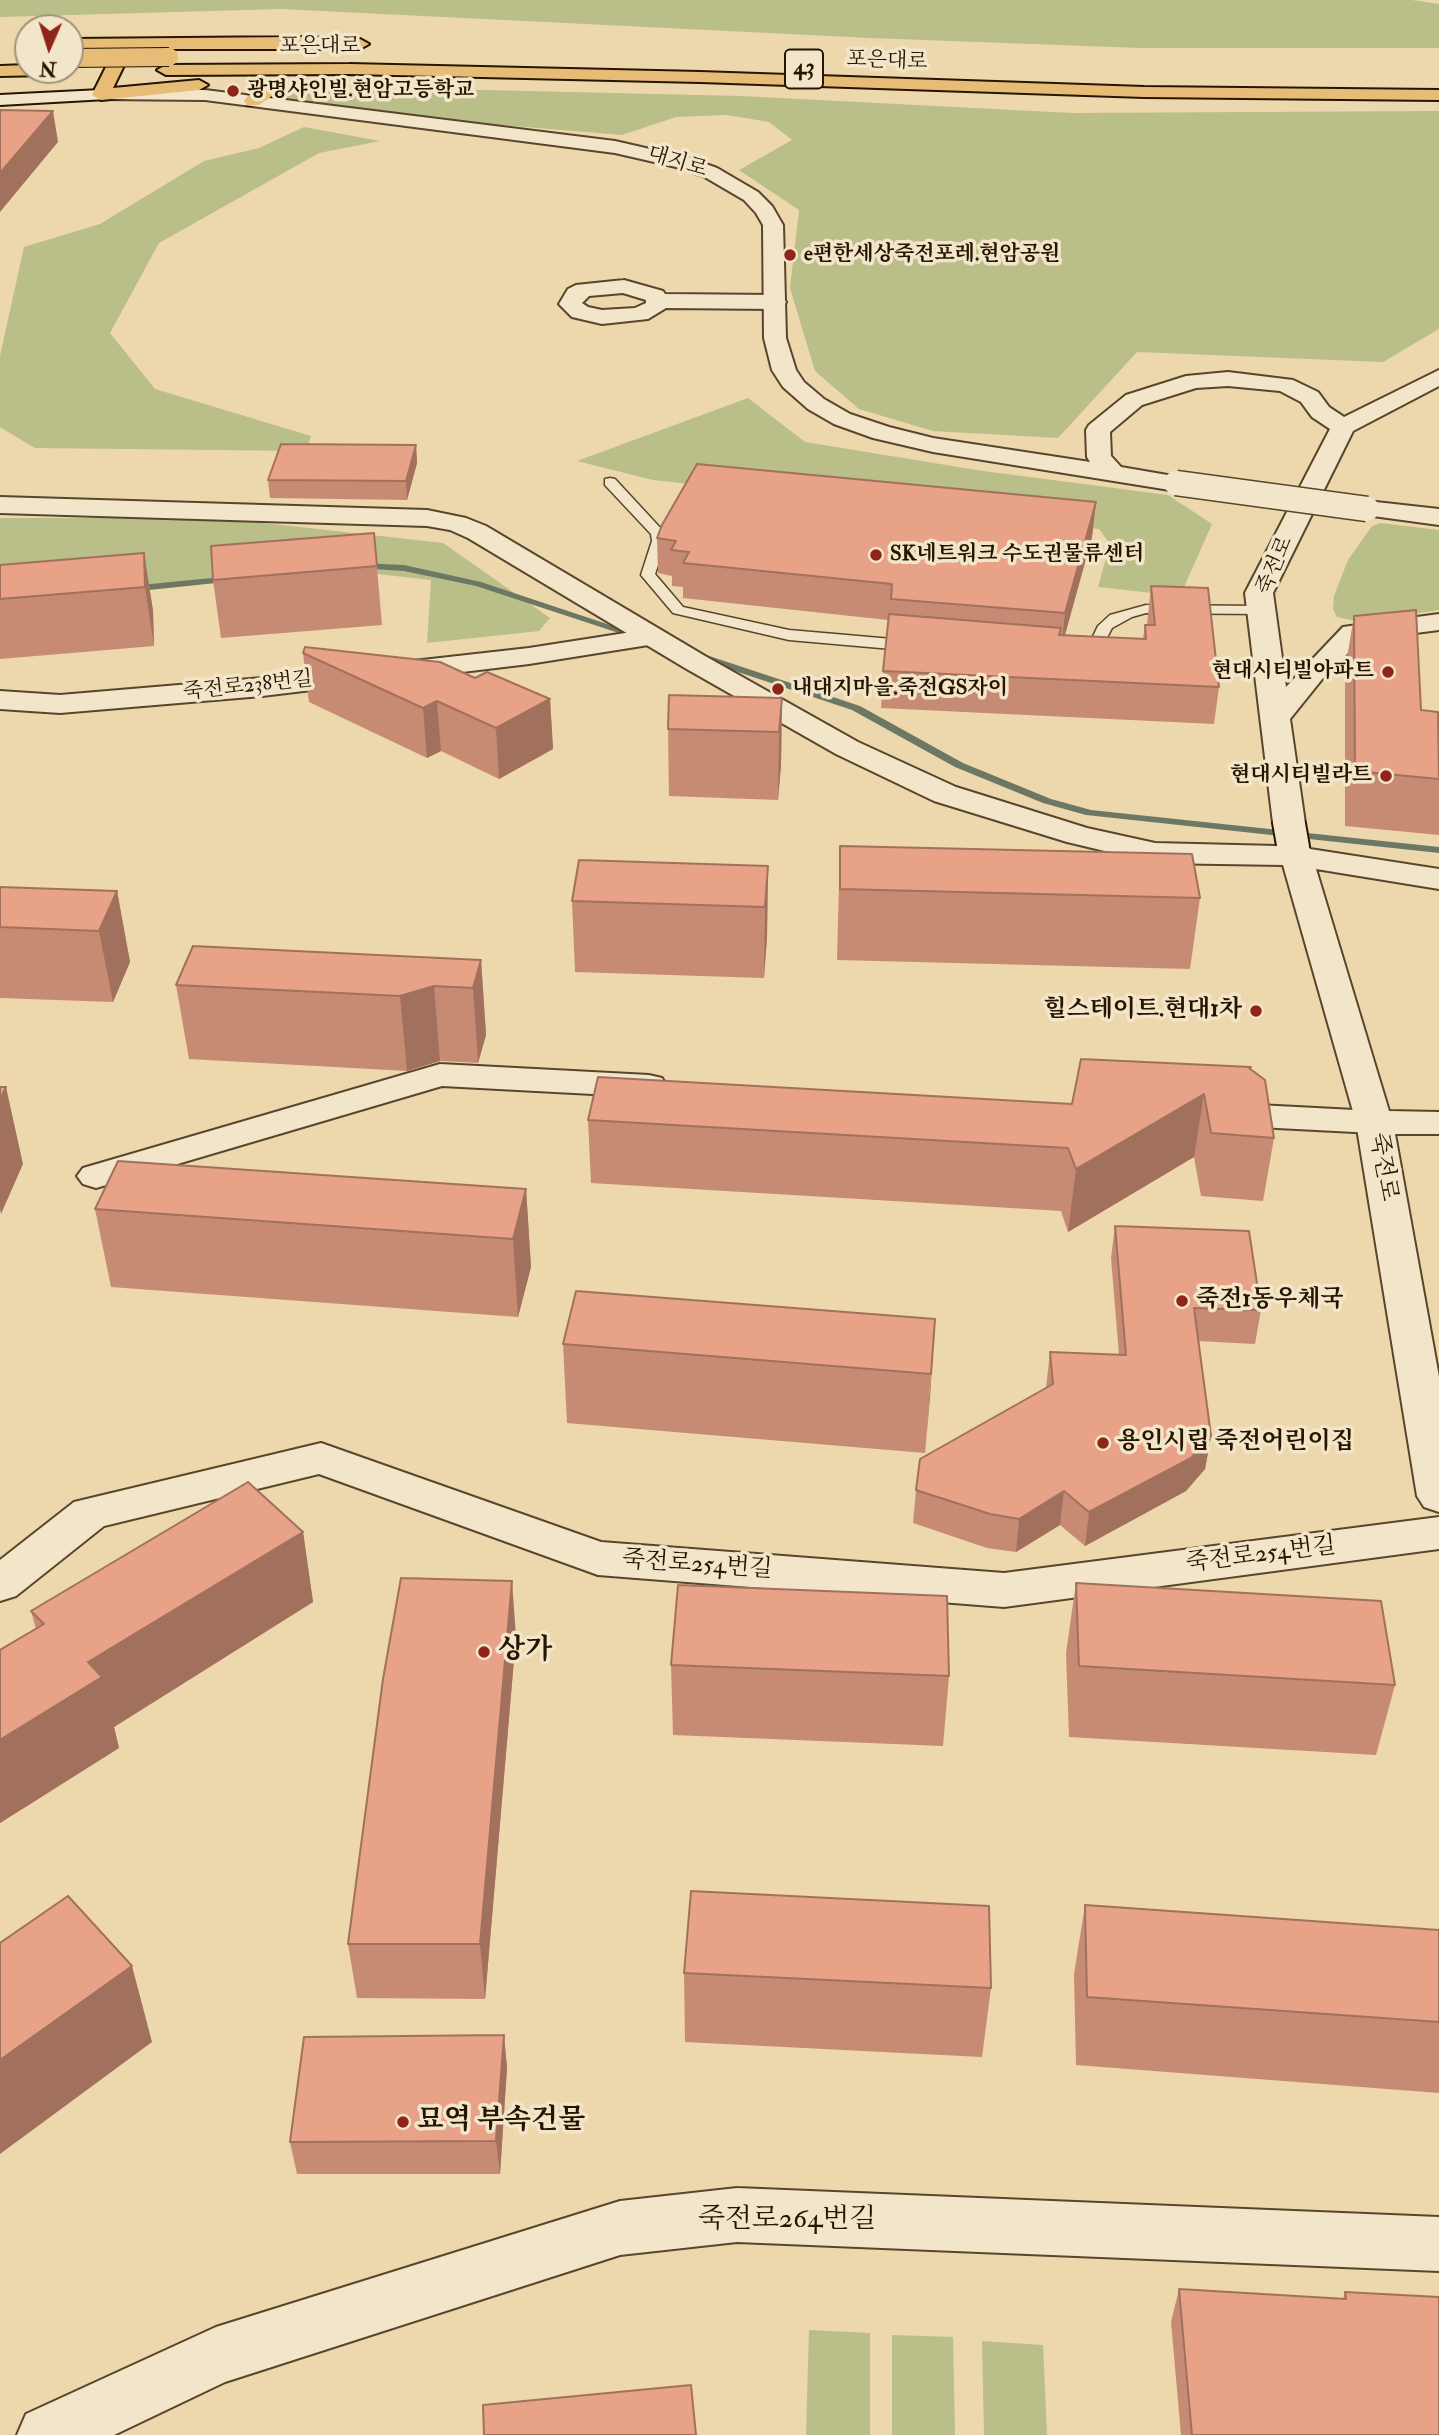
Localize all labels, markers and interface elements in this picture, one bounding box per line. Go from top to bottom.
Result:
north arrow [14,14,84,84]
street label: 포은대로 [279,34,361,60]
street label: 포은대로 [846,48,928,76]
road number: 43 [785,50,823,88]
text: N [39,56,57,80]
place label: 광명샤인빌.현암고등학교 [247,78,474,104]
marker: 광명샤인빌.현암고등학교 [225,83,241,99]
street label: 대지로 [644,142,710,184]
place label: e편한세상죽전포레.현암공원 [804,242,1060,268]
marker: e편한세상죽전포레.현암공원 [782,247,798,263]
street label: 죽전로 [1253,533,1299,599]
place label: SK네트워크 수도권물류센터 [890,542,1144,568]
marker: SK네트워크 수도권물류센터 [868,547,884,563]
place label: 현대시티빌아파트 [1212,659,1374,685]
marker: 현대시티빌아파트 [1380,664,1396,680]
street label: 죽전로238번길 [182,668,314,706]
place label: 내대지마을.죽전GS자이 [792,676,1008,702]
marker: 내대지마을.죽전GS자이 [770,681,786,697]
place label: 현대시티빌라트 [1230,763,1372,789]
marker: 현대시티빌라트 [1378,768,1394,784]
place label: 힐스테이트.현대1차 [1043,997,1242,1025]
marker: 힐스테이트.현대1차 [1248,1003,1264,1019]
street label: 죽전로 [1362,1130,1402,1204]
place label: 죽전1동우체국 [1196,1287,1344,1315]
marker: 죽전1동우체국 [1174,1293,1190,1309]
place label: 용인시립 죽전어린이집 [1117,1429,1354,1457]
marker: 용인시립 죽전어린이집 [1095,1435,1111,1451]
street label: 죽전로254번길 [1184,1533,1338,1579]
street label: 죽전로254번길 [621,1546,773,1586]
place label: 상가 [498,1635,552,1669]
marker: 상가 [476,1644,492,1660]
place label: 묘역 부속건물 [417,2105,585,2139]
marker: 묘역 부속건물 [395,2114,411,2130]
street label: 죽전로264번길 [698,2204,876,2238]

